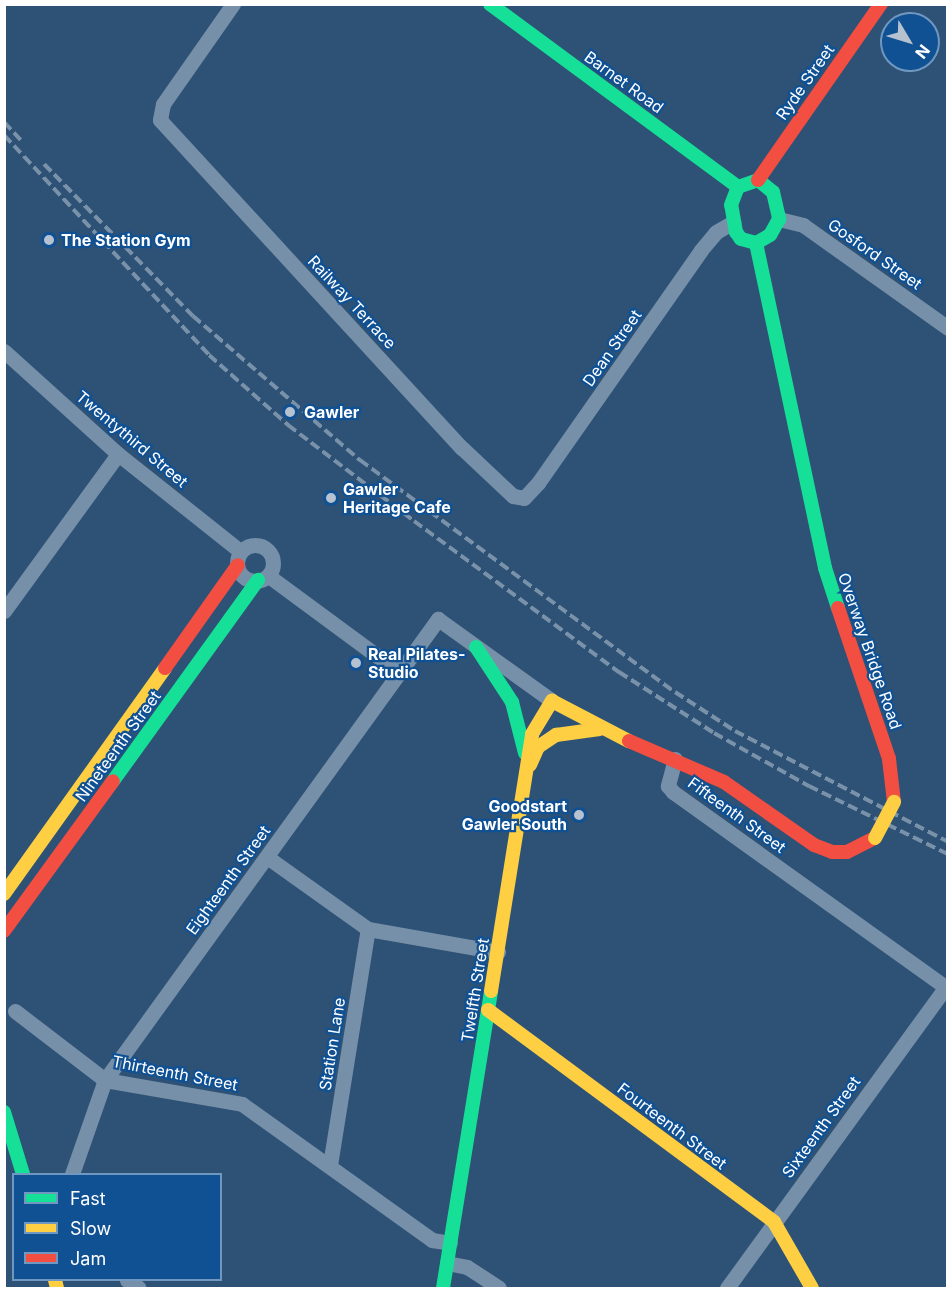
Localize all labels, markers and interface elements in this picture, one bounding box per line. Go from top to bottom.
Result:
north arrow [880,12,940,72]
street label: Ryde Street [772,41,838,123]
text: N [911,41,934,63]
street label: Barnet Road [581,47,667,117]
street label: Gosford Street [824,215,926,293]
place label: The Station Gym [61,230,191,250]
marker: The Station Gym [42,233,56,247]
street label: Railway Terrace [304,251,400,353]
street label: Dean Street [579,306,645,390]
street label: Twentythird Street [72,387,192,491]
place label: Gawler [304,402,359,422]
marker: Gawler [281,403,299,421]
place label: Gawler Heritage Cafe [343,479,451,517]
marker: Gawler Heritage Cafe [324,491,338,505]
street label: Overway Bridge Road [834,570,906,732]
place label: Real Pilates- Studio [368,644,465,682]
marker: Real Pilates- Studio [349,656,363,670]
street label: Nineteenth Street [71,687,165,805]
street label: Fifteenth Street [684,773,790,857]
place label: Goodstart Gawler South [462,796,567,834]
marker: Goodstart Gawler South [572,808,586,822]
street label: Eighteenth Street [182,822,274,938]
street label: Twelfth Street [457,937,493,1043]
street label: Station Lane [315,996,349,1092]
street label: Thirteenth Street [111,1051,239,1095]
street label: Sixteenth Street [778,1073,864,1181]
street label: Fourteenth Street [614,1079,730,1173]
legend [12,1173,222,1281]
text: Fast [70,1188,106,1209]
text: Slow [70,1218,111,1239]
text: Jam [70,1248,106,1269]

